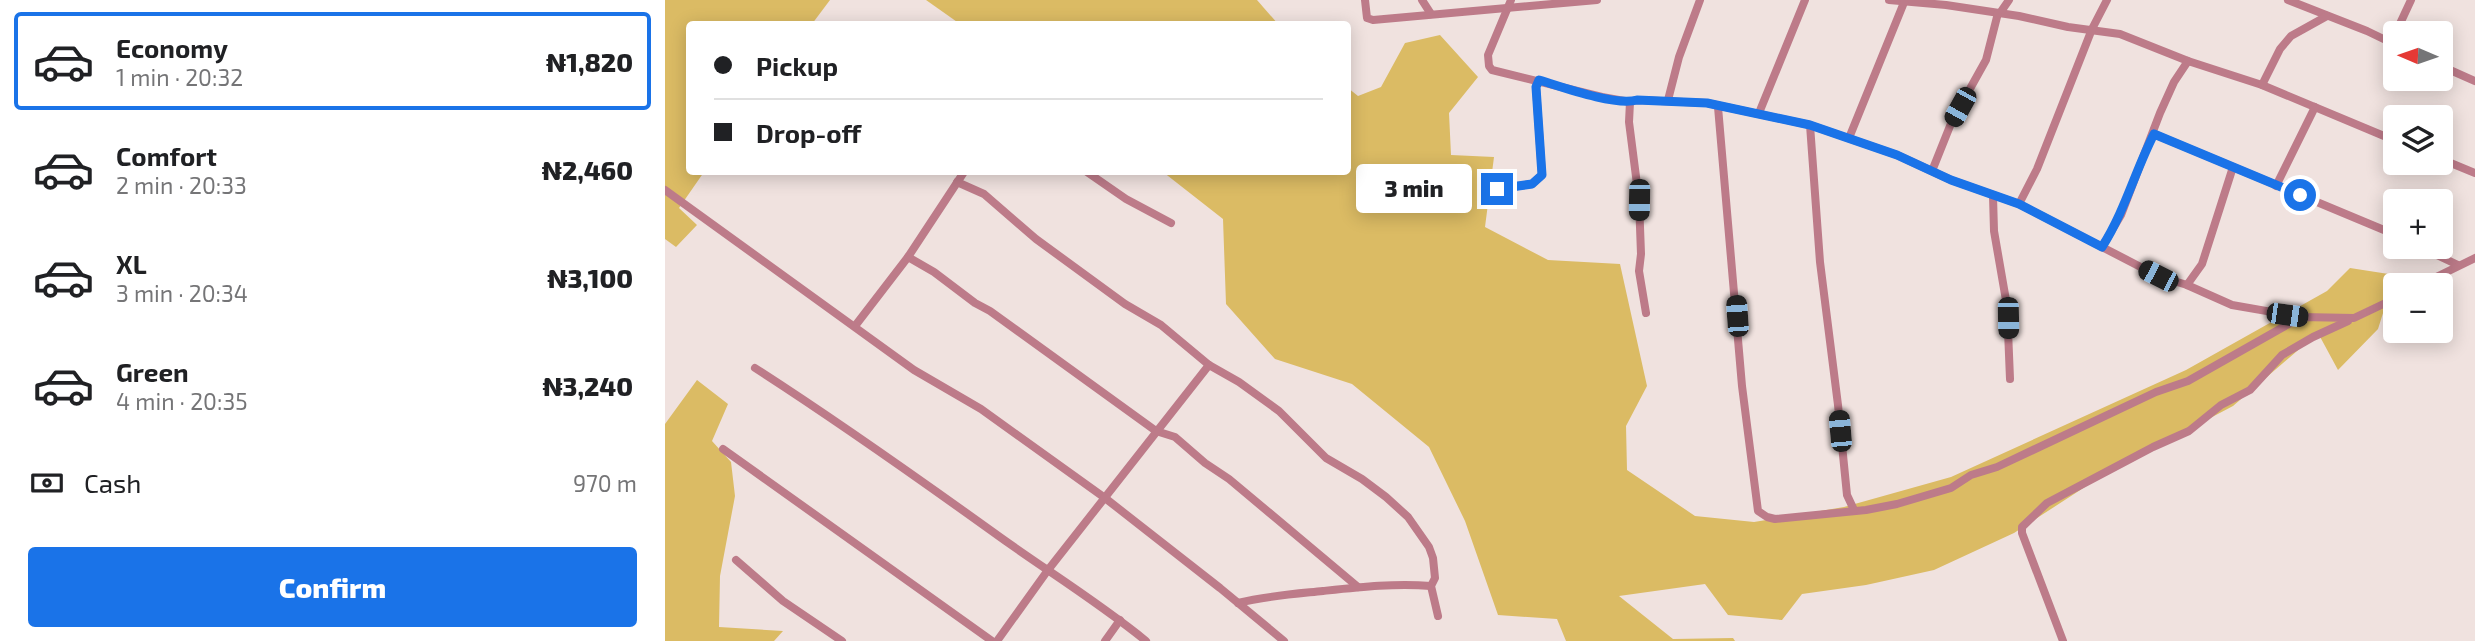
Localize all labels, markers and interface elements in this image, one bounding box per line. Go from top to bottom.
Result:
north arrow [2383,21,2453,91]
map controls [2383,21,2453,343]
icon: car [32,30,95,93]
text: Economy [116,32,228,63]
text: ₦1,820 [546,46,633,77]
text: Pickup [756,50,838,81]
text: 1 min · 20:32 [116,63,243,91]
car [1941,84,1980,130]
button: layers [2383,105,2453,175]
text: Drop-off [756,117,861,148]
icon: car [32,138,95,201]
text: Comfort [116,140,217,171]
text: ₦2,460 [542,154,633,185]
callout: 3 min [1357,164,1473,214]
text: 2 min · 20:33 [116,171,247,199]
route end [1481,173,1513,205]
text: 3 min [1384,174,1444,202]
car [1629,179,1650,221]
route start [2284,179,2316,211]
button: + [2383,189,2453,259]
icon: car [32,246,95,309]
text: XL [116,248,147,279]
car [2135,257,2182,295]
text: ₦3,100 [547,262,633,293]
button: − [2383,273,2453,343]
text: 3 min · 20:34 [116,279,248,307]
car [1726,294,1749,338]
car [1998,297,2019,339]
car [2265,302,2310,328]
icon: car [32,354,95,417]
text: Green [116,356,189,387]
text: ₦3,240 [542,370,633,401]
text: 4 min · 20:35 [116,387,248,415]
car [1828,409,1853,453]
icon: cash [28,464,66,502]
text: Cash [84,467,141,498]
text: 970 m [573,469,637,497]
button: Confirm [28,547,637,627]

